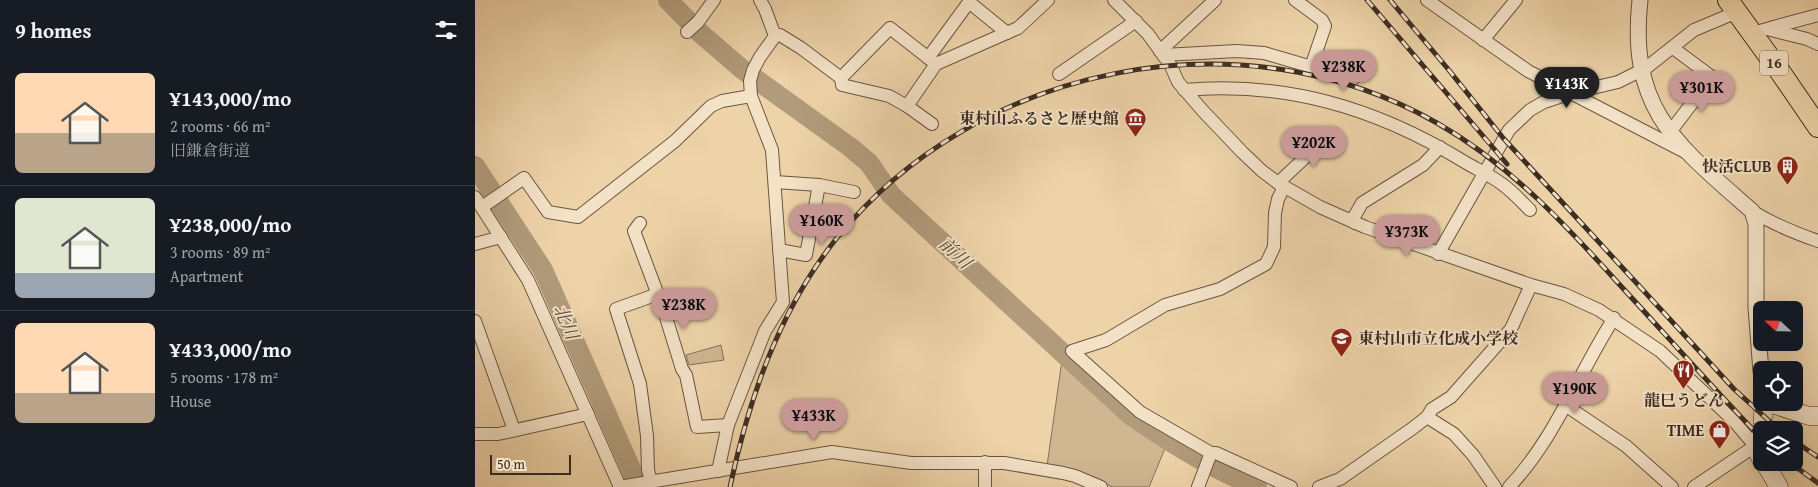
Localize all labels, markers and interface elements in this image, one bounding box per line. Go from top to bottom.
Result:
text: 9 homes [15,15,91,46]
icon: filters [432,16,460,44]
pin: ¥238K [1309,49,1379,92]
road number: 16 [1760,50,1788,76]
text: ¥238K [1322,54,1366,78]
pin: ¥143K [1532,66,1602,109]
pin: ¥301K [1667,70,1737,113]
text: ¥143K [1545,71,1589,95]
text: ¥301K [1680,75,1724,99]
text: ¥143,000/mo [170,83,291,114]
icon: home [55,93,115,153]
place label: 東村山ふるさと歴史館 [959,106,1119,130]
museum icon: 東村山ふるさと歴史館 [1123,106,1147,137]
text: 2 rooms · 66 m² [170,114,270,138]
pin: ¥202K [1279,126,1349,168]
text: ¥202K [1292,130,1336,154]
text: 旧鎌倉街道 [170,138,250,162]
place label: 快活CLUB [1702,154,1772,178]
building icon: 快活CLUB [1776,154,1800,185]
pin: ¥160K [787,204,857,246]
text: ¥160K [800,208,844,232]
text: ¥238,000/mo [170,209,291,240]
pin: ¥373K [1372,214,1442,257]
icon: home [55,218,115,278]
text: ¥373K [1385,219,1429,243]
water label: 前川 [933,230,979,276]
text: 3 rooms · 89 m² [170,240,270,264]
text: Apartment [170,264,243,288]
pin: ¥238K [649,288,719,330]
text: ¥238K [662,292,706,316]
water label: 北川 [547,300,587,346]
north arrow [1753,301,1803,351]
map controls [1753,301,1803,471]
school or university icon: 東村山市立化成小学校 [1330,326,1354,357]
place label: 東村山市立化成小学校 [1358,326,1519,350]
text: ¥433,000/mo [170,334,291,365]
icon: home [55,343,115,403]
restaurant icon: 龍巳うどん [1672,359,1696,390]
button: locate [1753,361,1803,411]
text: 5 rooms · 178 m² [170,365,278,389]
pin: ¥190K [1540,372,1610,414]
text: ¥190K [1553,376,1597,400]
place label: 龍巳うどん [1644,388,1724,412]
text: House [170,389,211,413]
pin: ¥433K [779,398,849,441]
text: ¥433K [792,403,836,427]
place label: TIME [1667,418,1704,442]
shop icon: TIME [1708,418,1732,449]
button: layers [1753,421,1803,471]
scale bar [490,452,571,475]
text: 50 m [497,454,525,474]

